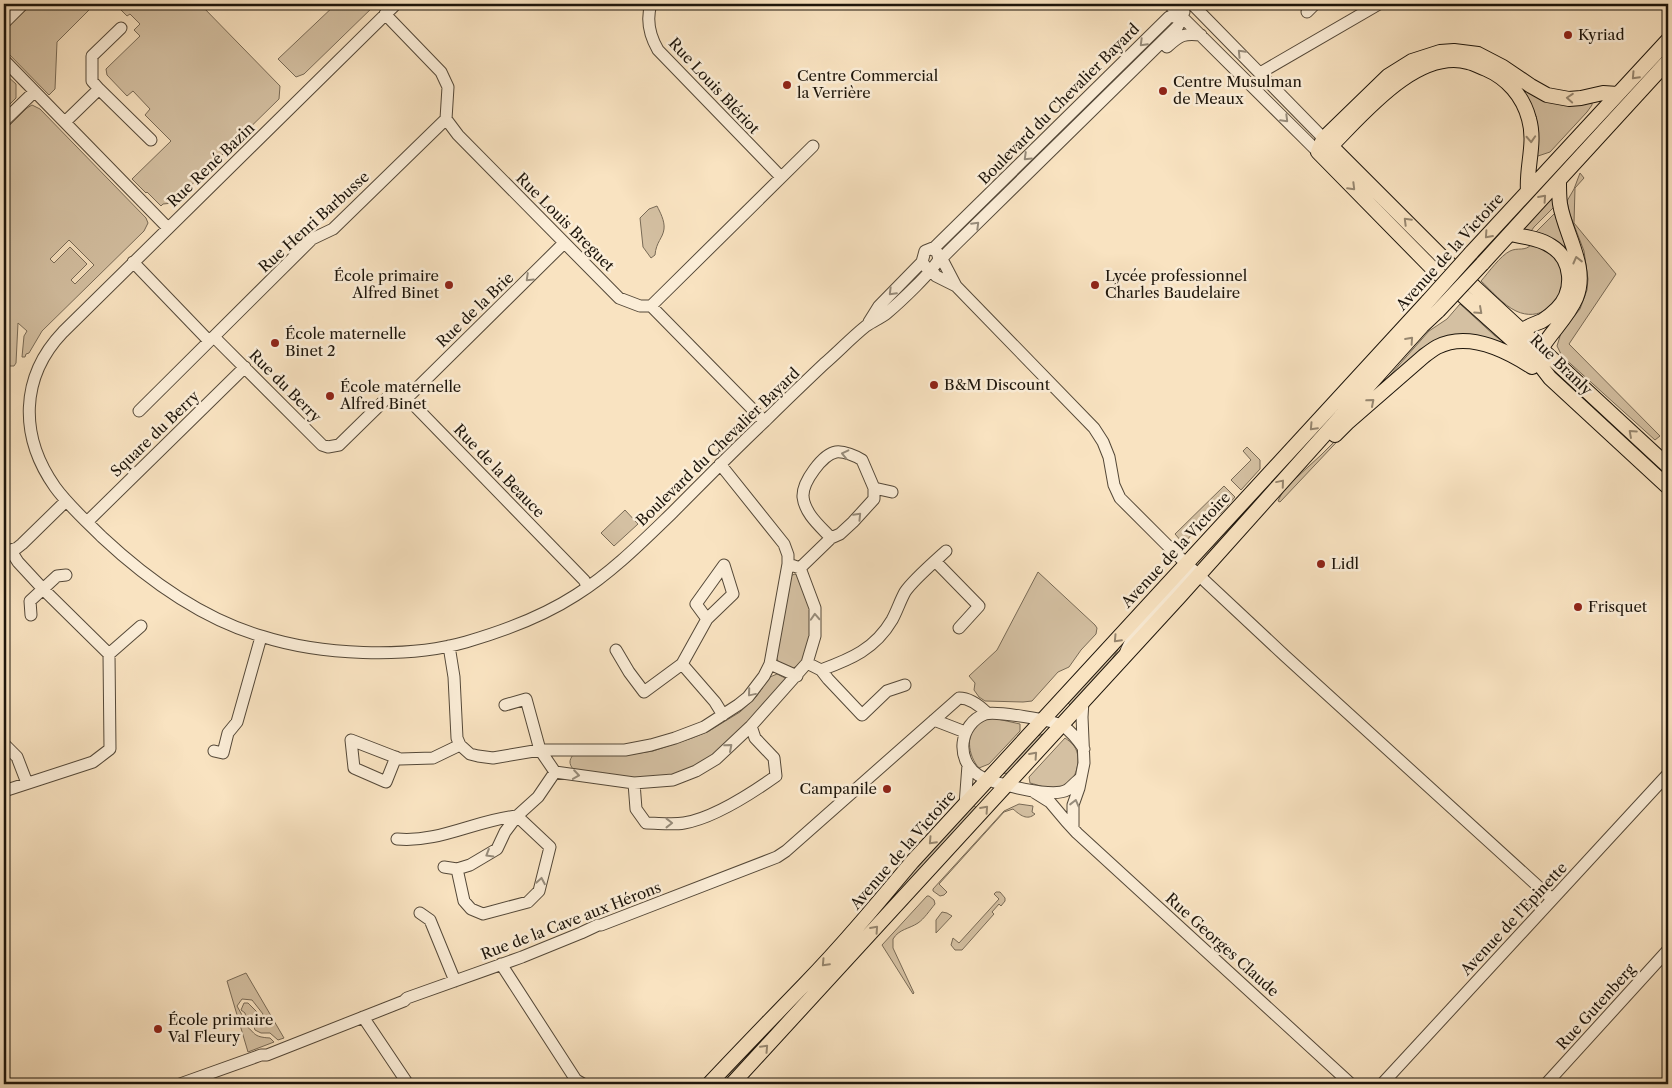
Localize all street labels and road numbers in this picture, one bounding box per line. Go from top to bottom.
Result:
street label: Boulevard du Chevalier Bayard [974,19,1143,188]
street label: Rue Louis Blériot [665,34,764,138]
street label: Rue René Bazin [163,118,259,211]
street label: Rue Henri Barbusse [254,167,373,276]
street label: Rue Louis Breguet [512,168,619,275]
street label: Avenue de la Victoire [1391,189,1507,315]
street label: Rue de la Brie [432,268,517,351]
street label: Rue Branly [1526,330,1597,399]
street label: Rue du Berry [245,345,326,426]
street label: Boulevard du Chevalier Bayard [632,363,803,530]
street label: Square du Berry [106,386,203,481]
street label: Rue de la Beauce [450,420,549,521]
street label: Avenue de la Victoire [1116,488,1234,612]
street label: Avenue de la Victoire [845,786,959,914]
street label: Avenue de l'Epinette [1456,858,1571,980]
street label: Rue de la Cave aux Hérons [478,877,664,964]
street label: Rue Georges Claude [1162,889,1283,1001]
street label: Rue Gutenberg [1552,960,1639,1053]

